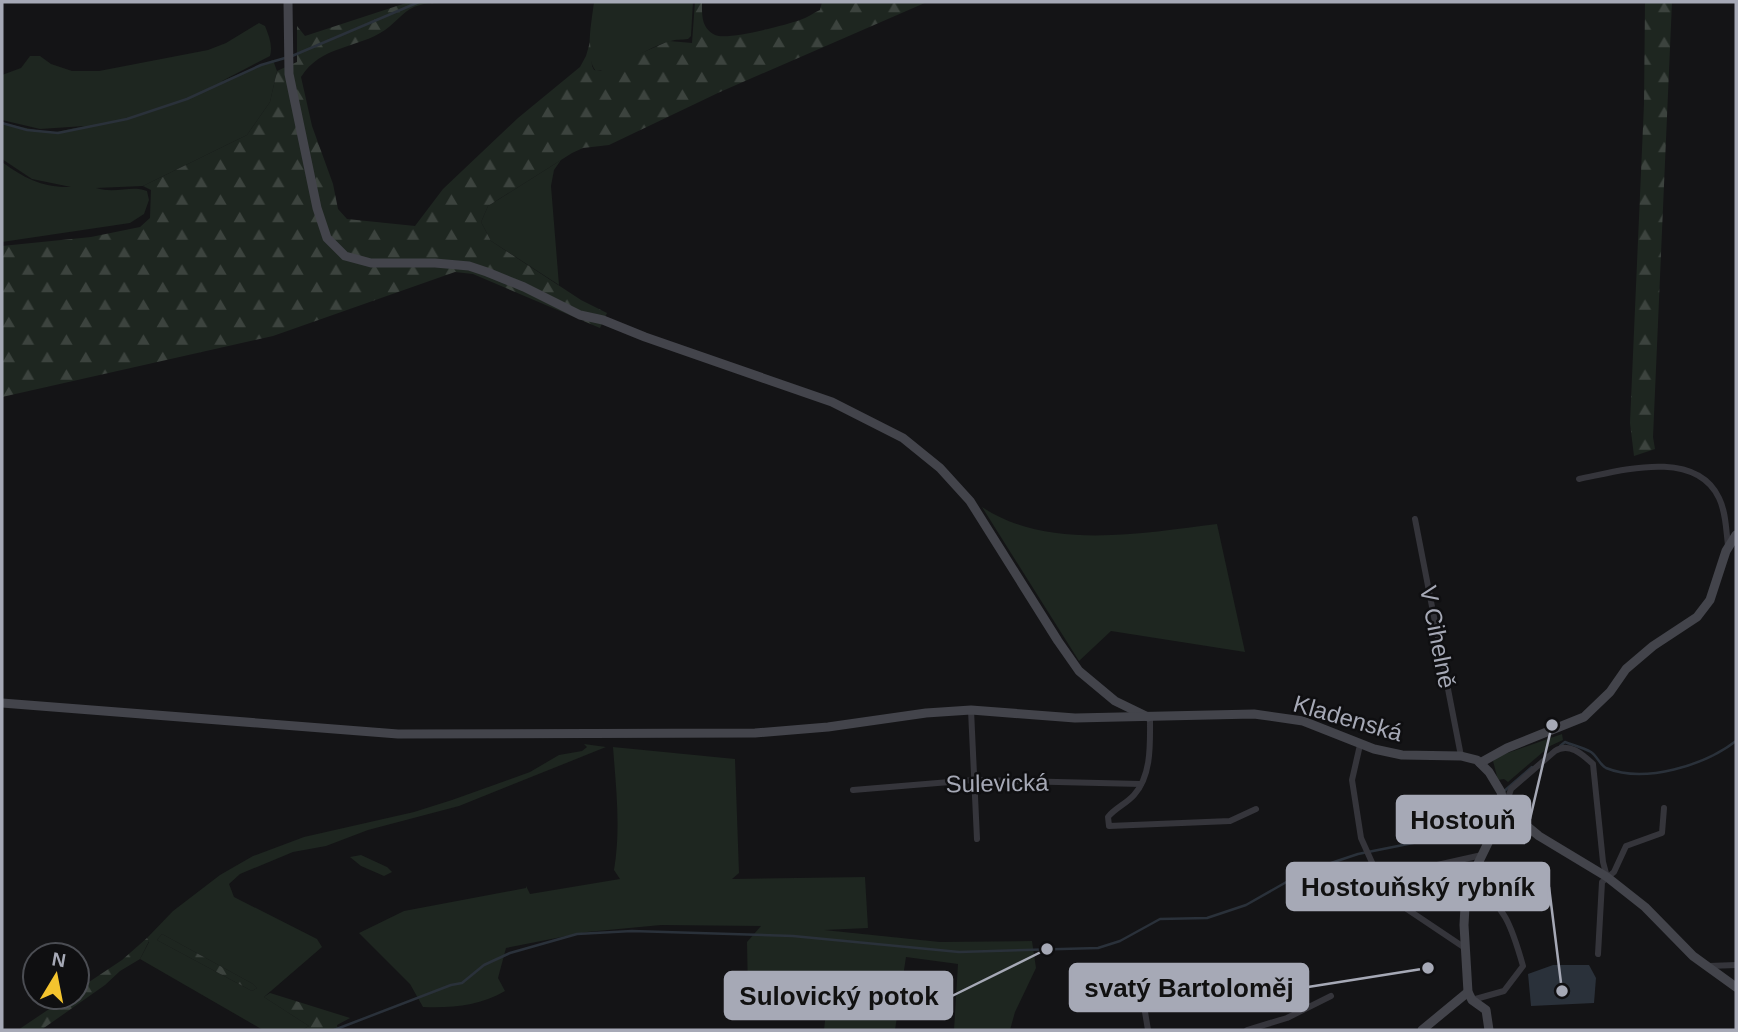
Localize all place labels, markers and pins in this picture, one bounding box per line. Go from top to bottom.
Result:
callout: Hostouň [1397,796,1530,843]
callout: Hostouňský rybník [1287,863,1549,910]
callout: svatý Bartoloměj [1070,964,1308,1011]
callout: Sulovický potok [725,972,952,1019]

